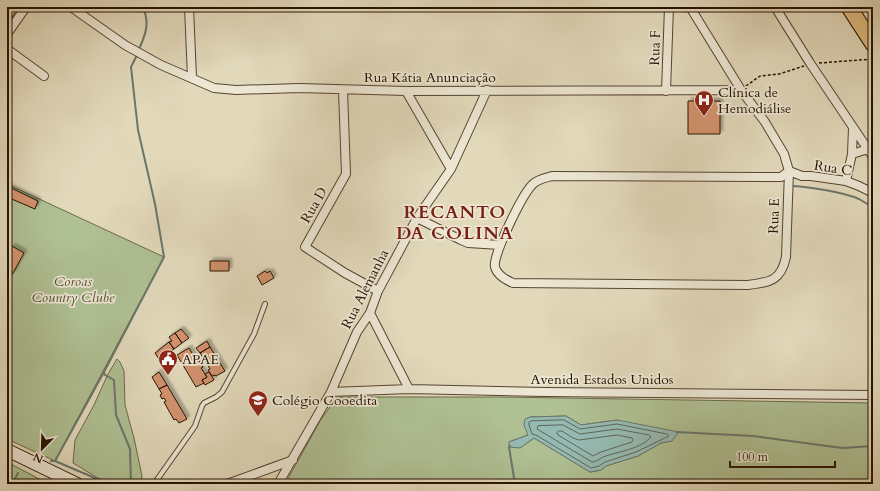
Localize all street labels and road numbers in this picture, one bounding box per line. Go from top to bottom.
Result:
street label: Rua F [645,30,665,66]
street label: Rua Kátia Anunciação [364,68,496,87]
street label: Rua C [813,156,853,180]
street label: Rua D [296,184,332,226]
street label: Rua E [764,197,784,234]
street label: Rua Alemanha [337,246,393,332]
street label: Avenida Estados Unidos [531,370,674,389]

